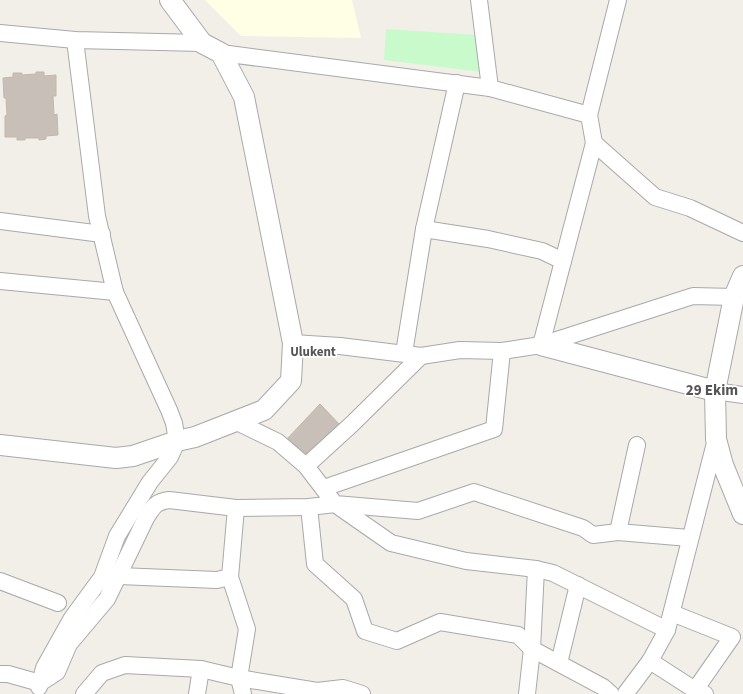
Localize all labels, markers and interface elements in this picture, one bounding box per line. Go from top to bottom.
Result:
district label: Ulukent [290,343,336,361]
district label: 29 Ekim [686,380,738,401]

